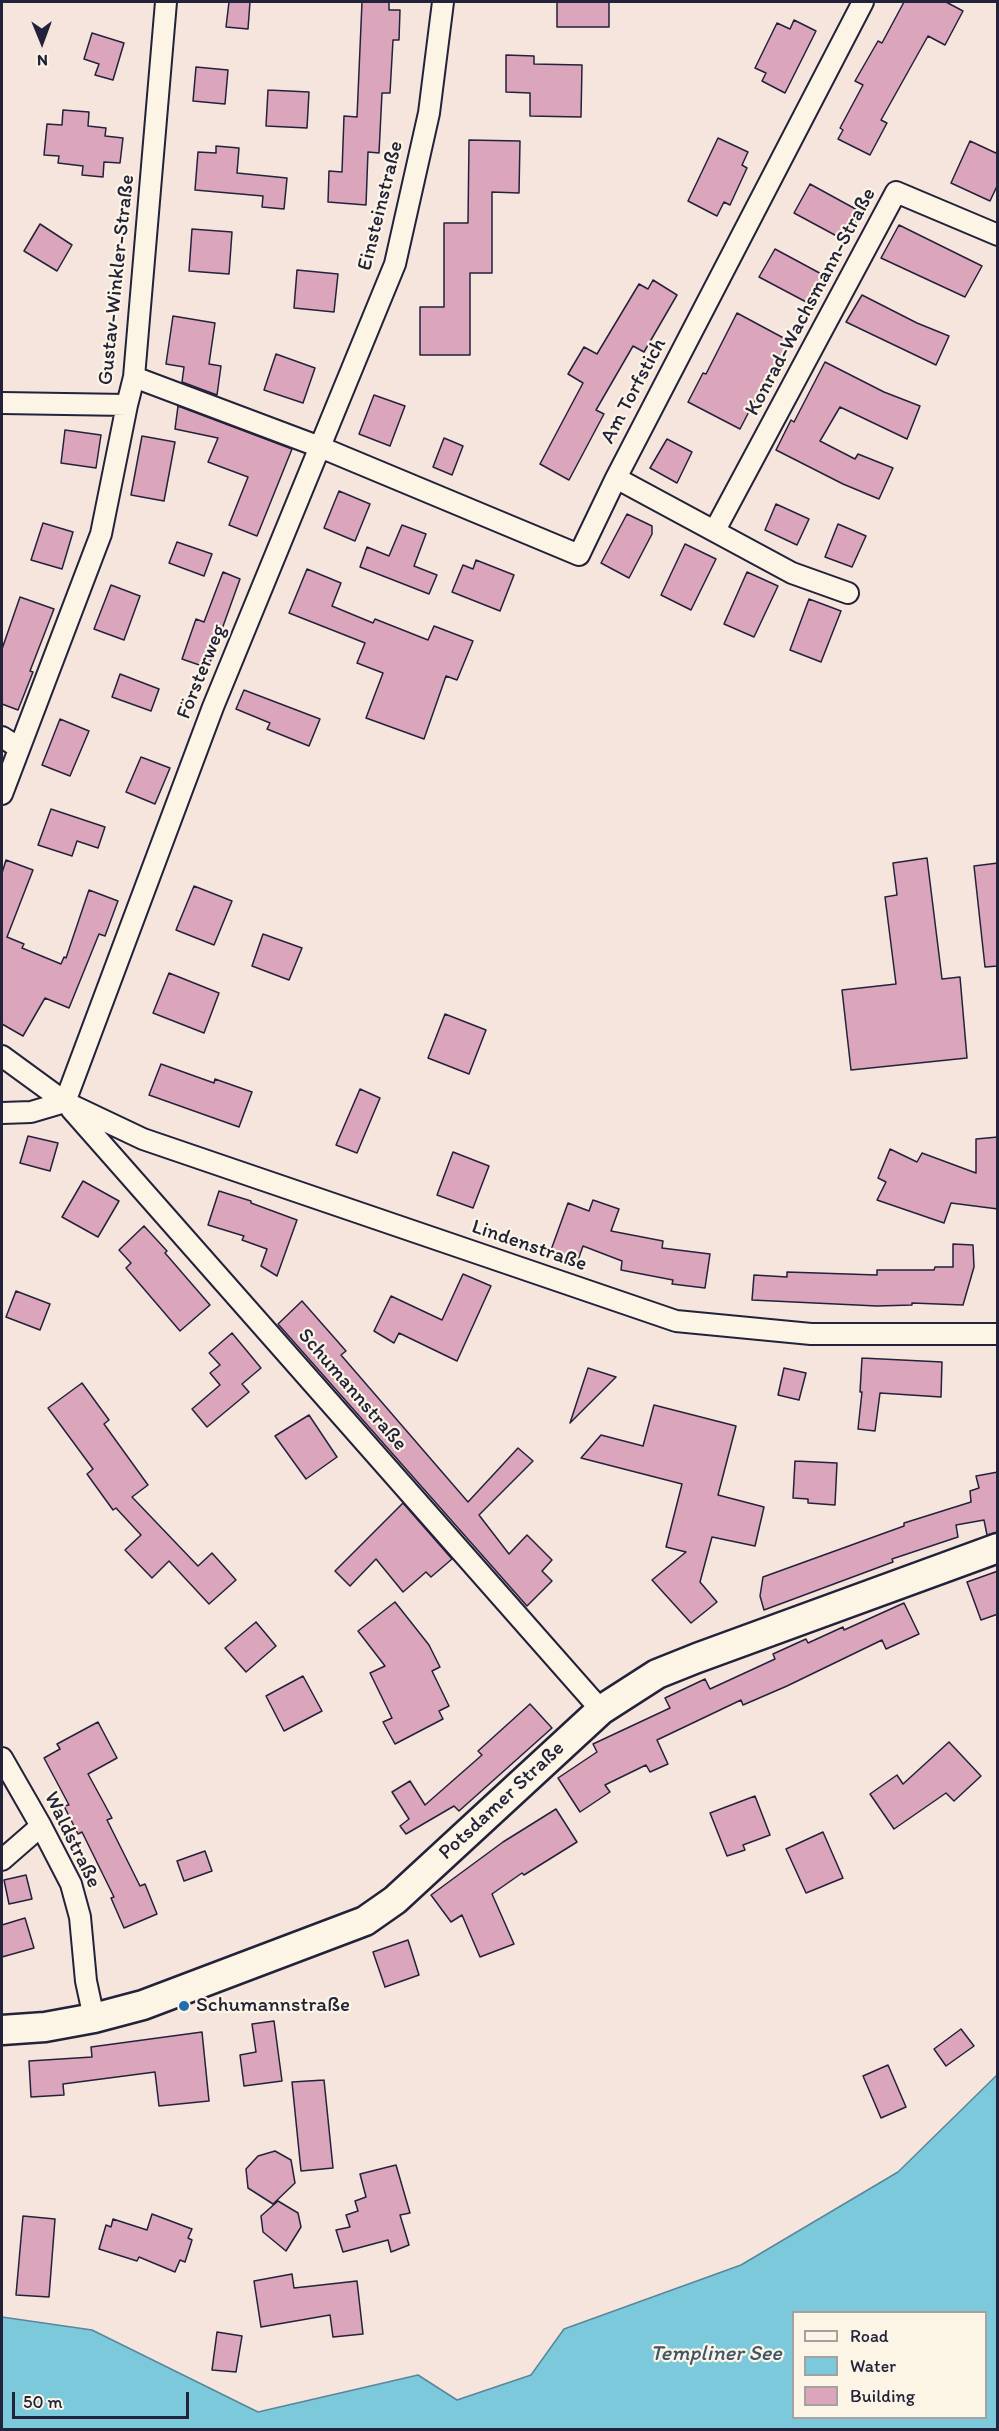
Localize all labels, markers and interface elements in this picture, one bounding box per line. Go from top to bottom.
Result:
north arrow [12,12,72,72]
text: N [37,51,48,70]
street label: Einsteinstraße [353,139,409,273]
street label: Gustav-Winkler-Straße [93,173,141,387]
street label: Konrad-Wachsmann-Straße [740,184,882,420]
street label: Am Torfstich [596,334,672,448]
street label: Försterweg [172,621,232,723]
street label: Lindenstraße [468,1215,590,1277]
street label: Schumannstraße [292,1324,412,1456]
street label: Potsdamer Straße [434,1736,570,1866]
street label: Waldstraße [38,1788,106,1892]
place label: Schumannstraße [196,1993,350,2019]
marker: Schumannstraße [177,1999,191,2013]
legend [792,2311,987,2419]
text: Road [850,2325,889,2347]
water label: Templiner See [650,2341,782,2367]
text: Water [850,2355,896,2377]
scale bar [15,2380,192,2418]
text: Building [850,2385,915,2407]
text: 50 m [23,2391,63,2413]

